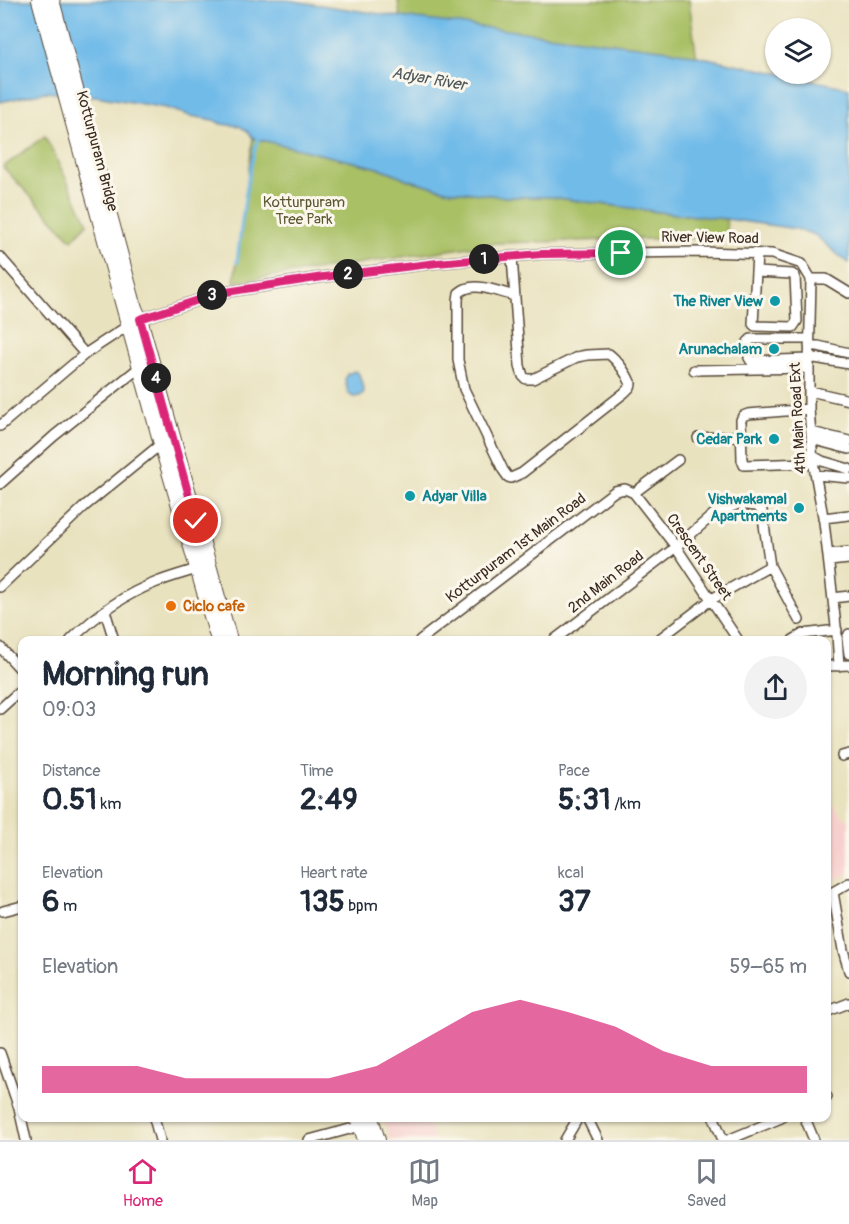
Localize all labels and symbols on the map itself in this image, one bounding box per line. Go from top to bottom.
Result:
water label: Adyar River [390,63,470,96]
street label: Kotturpuram Bridge [72,88,122,214]
park label: Kotturpuram Tree Park [263,193,345,229]
pin [595,227,646,278]
street label: River View Road [661,228,759,248]
pin: 1 [469,244,499,274]
pin: 2 [333,259,363,289]
pin: 3 [197,280,227,310]
place label: The River View [672,292,764,311]
marker: The River View [768,294,782,308]
place label: Arunachalam [678,340,762,359]
marker: Arunachalam [767,342,781,356]
street label: 4th Main Road Ext [786,361,810,474]
pin: 4 [141,363,171,393]
place label: Cedar Park [696,430,763,449]
marker: Cedar Park [767,432,781,446]
place label: Adyar Villa [422,487,487,506]
marker: Adyar Villa [403,489,417,503]
street label: Kotturpuram 1st Main Road [442,489,590,607]
place label: Vishwakamal Apartments [707,490,787,526]
pin [170,495,221,546]
marker: Vishwakamal Apartments [792,501,806,515]
street label: Crescent Street [662,510,736,605]
street label: 2nd Main Road [564,547,648,617]
place label: Ciclo cafe [183,597,245,616]
marker: Ciclo cafe [164,599,178,613]

